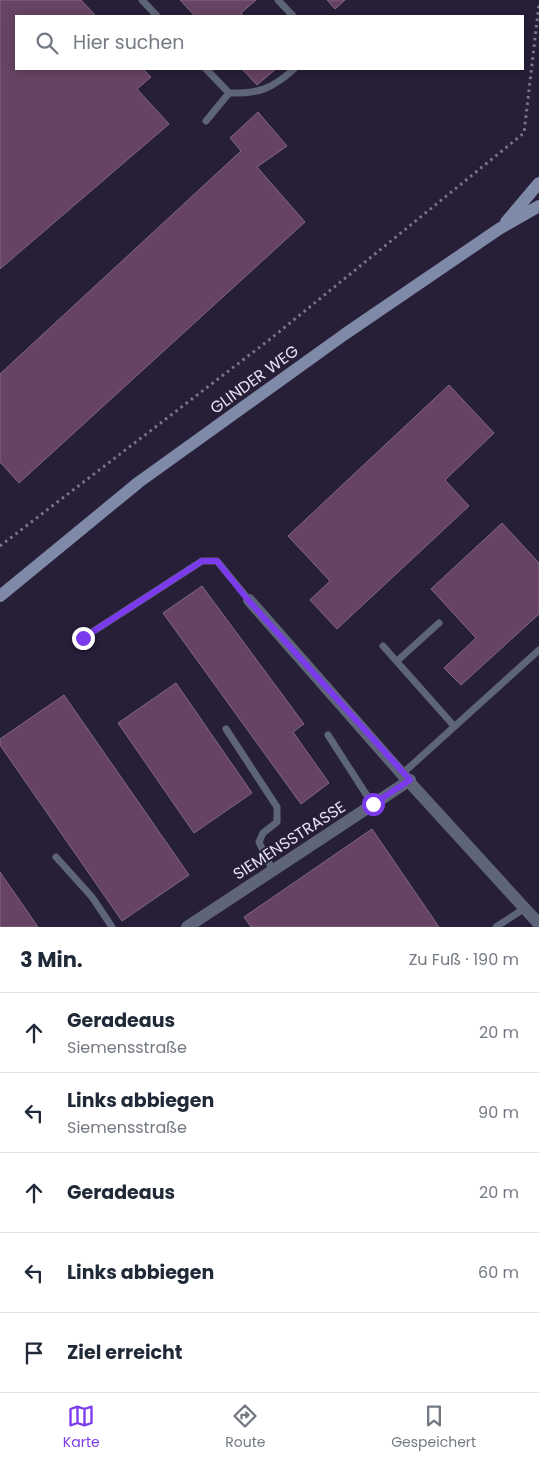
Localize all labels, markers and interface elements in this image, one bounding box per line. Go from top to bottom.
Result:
search box [15,15,524,70]
icon: search [33,29,61,57]
text: Hier suchen [73,29,184,56]
street label: GLINDER WEG [205,339,303,419]
route end [72,627,95,650]
route start [362,793,385,816]
street label: SIEMENSSTRASSE [229,795,350,885]
text: 3 Min. [20,945,83,974]
text: Zu Fuß · 190 m [409,948,519,971]
text: Geradeaus [67,1007,175,1034]
icon: ahead [20,1019,48,1047]
text: 20 m [479,1021,519,1044]
text: Siemensstraße [67,1036,187,1059]
text: Links abbiegen [67,1087,214,1114]
icon: left [20,1099,48,1127]
text: 90 m [478,1101,519,1124]
text: Siemensstraße [67,1116,187,1139]
icon: ahead [20,1179,48,1207]
text: Geradeaus [67,1179,175,1206]
text: 20 m [479,1181,519,1204]
icon: left [20,1259,48,1287]
text: Links abbiegen [67,1259,214,1286]
text: 60 m [478,1261,519,1284]
icon: arrive [20,1339,48,1367]
text: Ziel erreicht [67,1339,183,1366]
tab: Karte [63,1402,100,1453]
tab: Route [225,1402,266,1453]
tab: Gespeichert [391,1402,476,1453]

